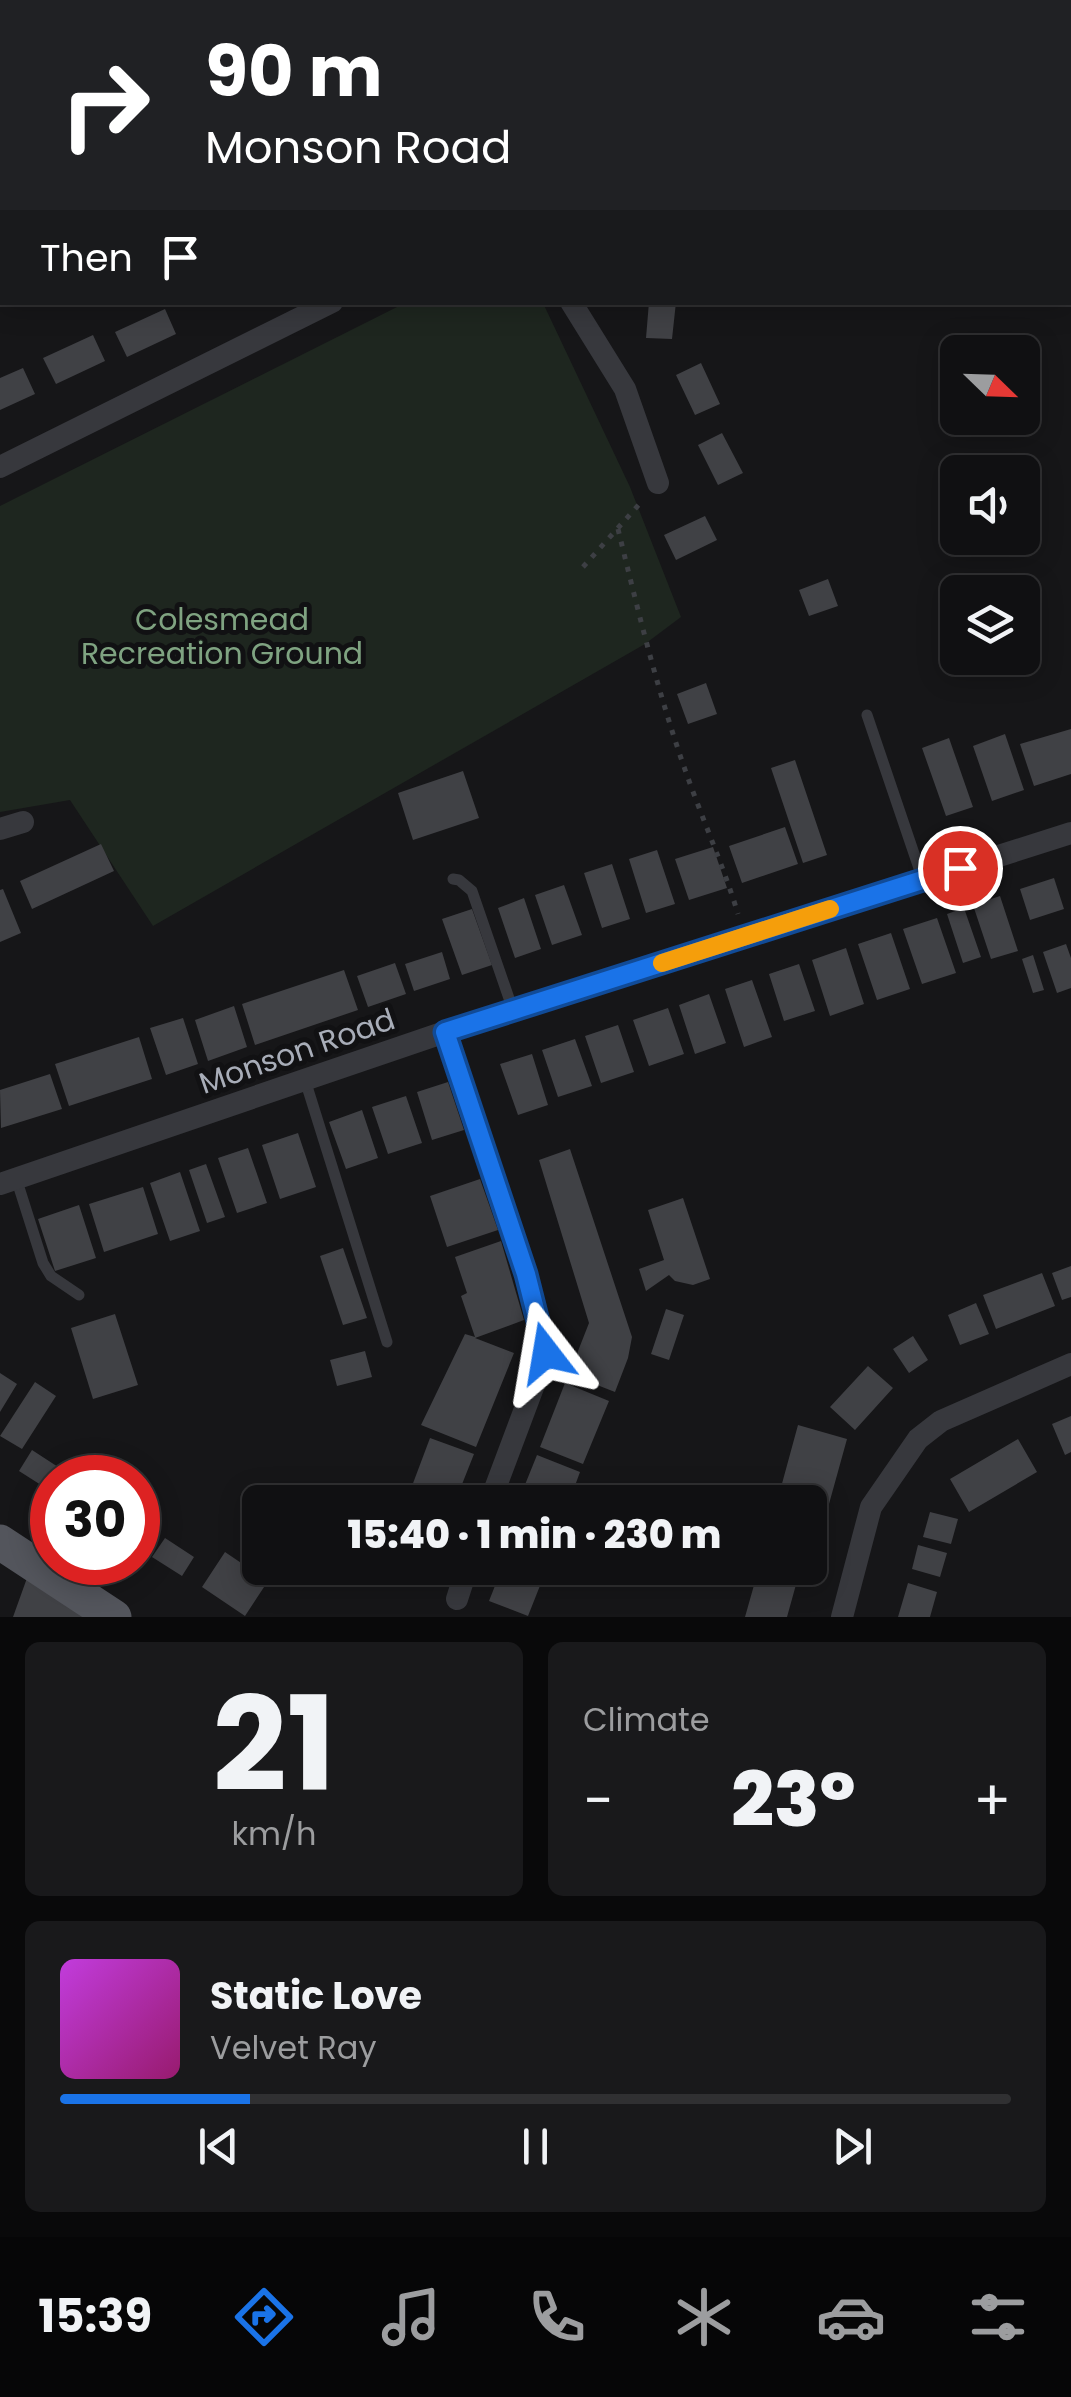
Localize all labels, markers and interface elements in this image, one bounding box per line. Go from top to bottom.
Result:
text: 90 m [205,22,383,121]
icon: right [40,40,170,170]
text: Monson Road [205,116,511,179]
icon: arrive [153,230,208,285]
text: Then [40,231,133,284]
north arrow [940,335,1040,435]
map controls [940,335,1040,675]
button: sound [940,455,1040,555]
button: layers [940,575,1040,675]
park label: Colesmead Recreation Ground [81,598,363,675]
pin [918,826,1003,911]
icon: arrive [933,841,988,896]
street label: Monson Road [193,997,401,1105]
position arrow [494,1301,598,1405]
speed limit sign: 30 [30,1455,160,1585]
text: 15:40 · 1 min · 230 m [348,1508,721,1561]
text: 21 [212,1653,336,1836]
text: Climate [583,1697,710,1742]
text: 23° [731,1747,856,1852]
text: − [583,1762,613,1839]
text: + [973,1762,1011,1839]
text: km/h [231,1811,317,1856]
text: Static Love [210,1969,422,2022]
text: Velvet Ray [210,2025,376,2070]
icon: previous [191,2119,246,2174]
icon: pause [508,2119,563,2174]
icon: next [825,2119,880,2174]
icon: directions [229,2282,299,2352]
icon: music [376,2282,446,2352]
icon: phone [522,2282,592,2352]
icon: climate [669,2282,739,2352]
icon: car [816,2282,886,2352]
icon: filters [963,2282,1033,2352]
text: 15:39 [38,2285,152,2348]

